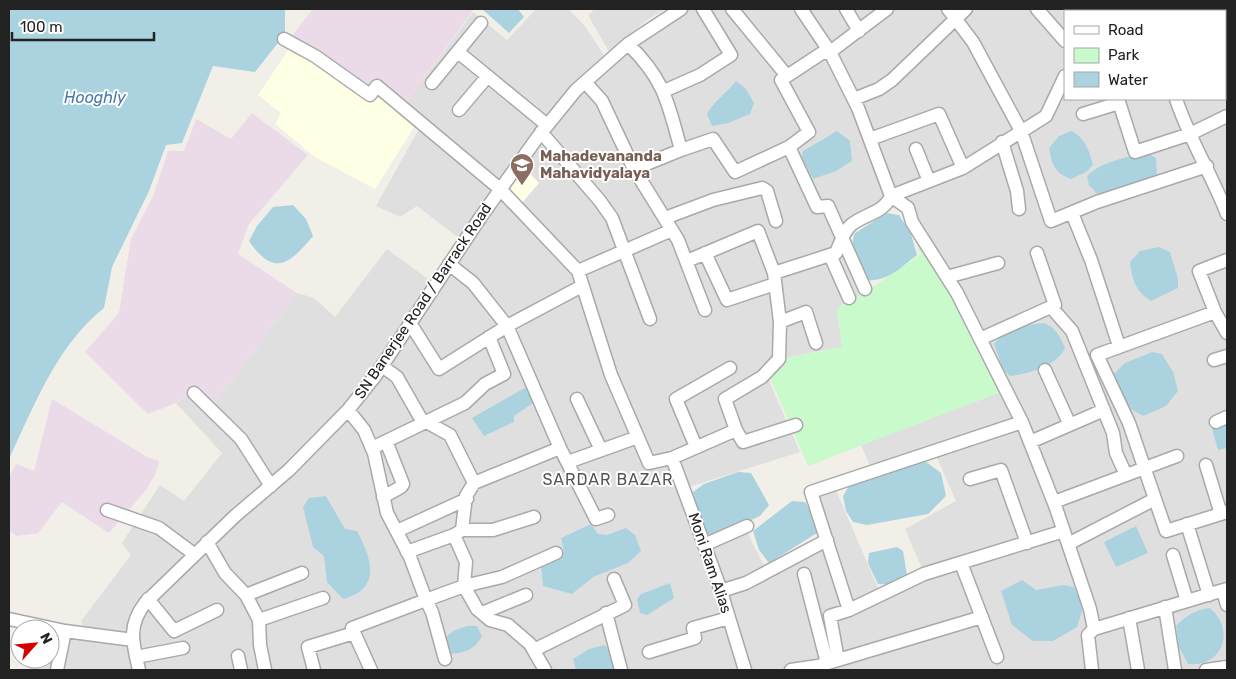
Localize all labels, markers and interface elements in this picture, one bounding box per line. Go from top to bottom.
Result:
scale bar [12,10,155,42]
legend [1064,10,1226,100]
text: 100 m [20,18,62,36]
text: Road [1108,21,1144,39]
text: Park [1108,46,1139,64]
text: Water [1108,71,1148,89]
water label: Hooghly [64,88,127,107]
place label: Mahadevananda Mahavidyalaya [540,147,662,182]
school or university icon: Mahadevananda Mahavidyalaya [509,152,535,186]
street label: SN Banerjee Road / Barrack Road [351,200,495,402]
district label: SARDAR BAZAR [542,470,674,489]
street label: Moni Ram Alias [684,510,736,616]
north arrow [10,619,60,669]
text: N [36,630,56,647]

